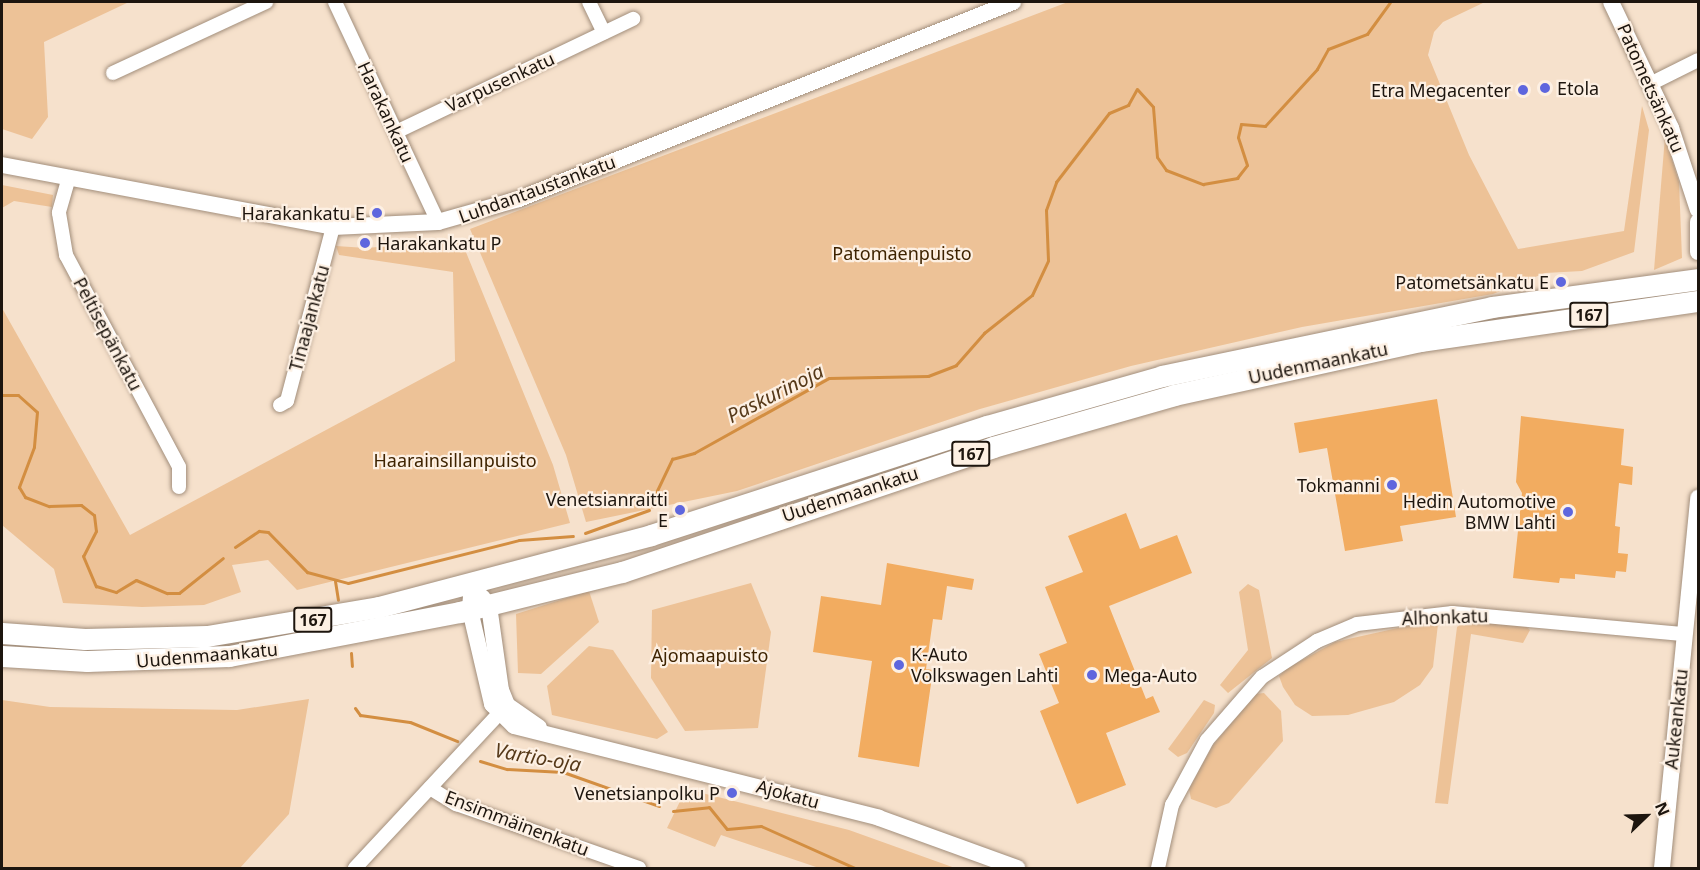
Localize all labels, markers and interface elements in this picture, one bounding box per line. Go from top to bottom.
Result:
street label: Patometsänkatu [1613,20,1689,156]
street label: Varpusenkatu [442,47,558,117]
street label: Harakankatu [353,58,419,166]
place label: Etola [1557,77,1599,99]
place label: Etra Megacenter [1371,79,1511,101]
marker: Etola [1538,81,1552,95]
marker: Etra Megacenter [1516,83,1530,97]
street label: Luhdantaustankatu [456,151,618,227]
place label: Harakankatu E [242,202,365,224]
marker: Harakankatu E [370,206,384,220]
place label: Harakankatu P [377,232,501,254]
marker: Harakankatu P [358,236,372,250]
park label: Patomäenpuisto [832,242,972,264]
street label: Tinaajankatu [284,262,334,374]
place label: Patometsänkatu E [1395,271,1549,293]
street label: Peltisepänkatu [69,274,147,394]
marker: Patometsänkatu E [1554,275,1568,289]
road number: 167 [1568,302,1610,328]
street label: Uudenmaankatu [1246,338,1390,388]
water label: Paskurinoja [723,358,827,428]
road number: 167 [950,441,992,467]
park label: Haarainsillanpuisto [373,449,537,471]
street label: Uudenmaankatu [779,462,921,526]
place label: Tokmanni [1297,474,1380,496]
marker: Tokmanni [1385,478,1399,492]
place label: Venetsianraitti E [546,489,668,532]
place label: Hedin Automotive BMW Lahti [1403,491,1556,534]
marker: Venetsianraitti E [673,503,687,517]
marker: Hedin Automotive BMW Lahti [1561,505,1575,519]
street label: Alhonkatu [1401,605,1489,629]
road number: 167 [292,607,334,633]
street label: Uudenmaankatu [135,638,279,672]
park label: Ajomaapuisto [652,644,768,666]
place label: K-Auto Volkswagen Lahti [911,644,1058,686]
marker: K-Auto Volkswagen Lahti [892,658,906,672]
place label: Mega-Auto [1104,664,1197,686]
marker: Mega-Auto [1085,668,1099,682]
street label: Aukeankatu [1660,668,1692,770]
water label: Vartio-oja [493,738,583,776]
street label: Ajokatu [754,775,822,813]
place label: Venetsianpolku P [574,782,720,804]
street label: Ensimmäinenkatu [442,786,592,860]
marker: Venetsianpolku P [725,786,739,800]
north arrow [1616,786,1676,846]
text: N [1650,799,1675,819]

